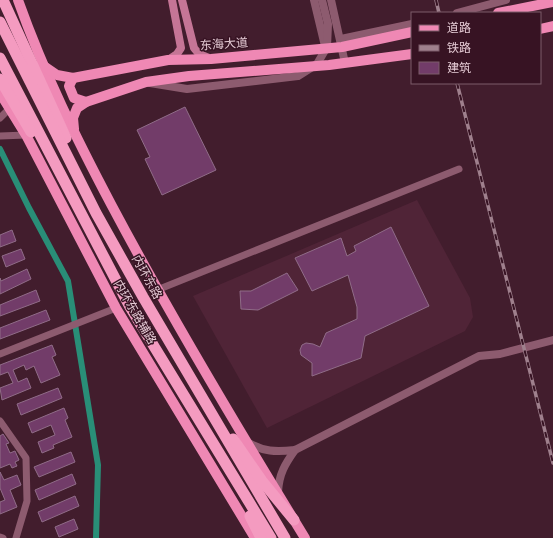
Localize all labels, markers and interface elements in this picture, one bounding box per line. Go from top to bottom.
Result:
legend [411,12,541,84]
text: 道路 [447,21,471,35]
street label: 东海大道 [200,35,248,53]
text: 铁路 [447,41,471,55]
text: 建筑 [447,61,471,75]
street label: 内环东路 [129,253,165,301]
street label: 内环东路辅路 [111,277,159,347]

